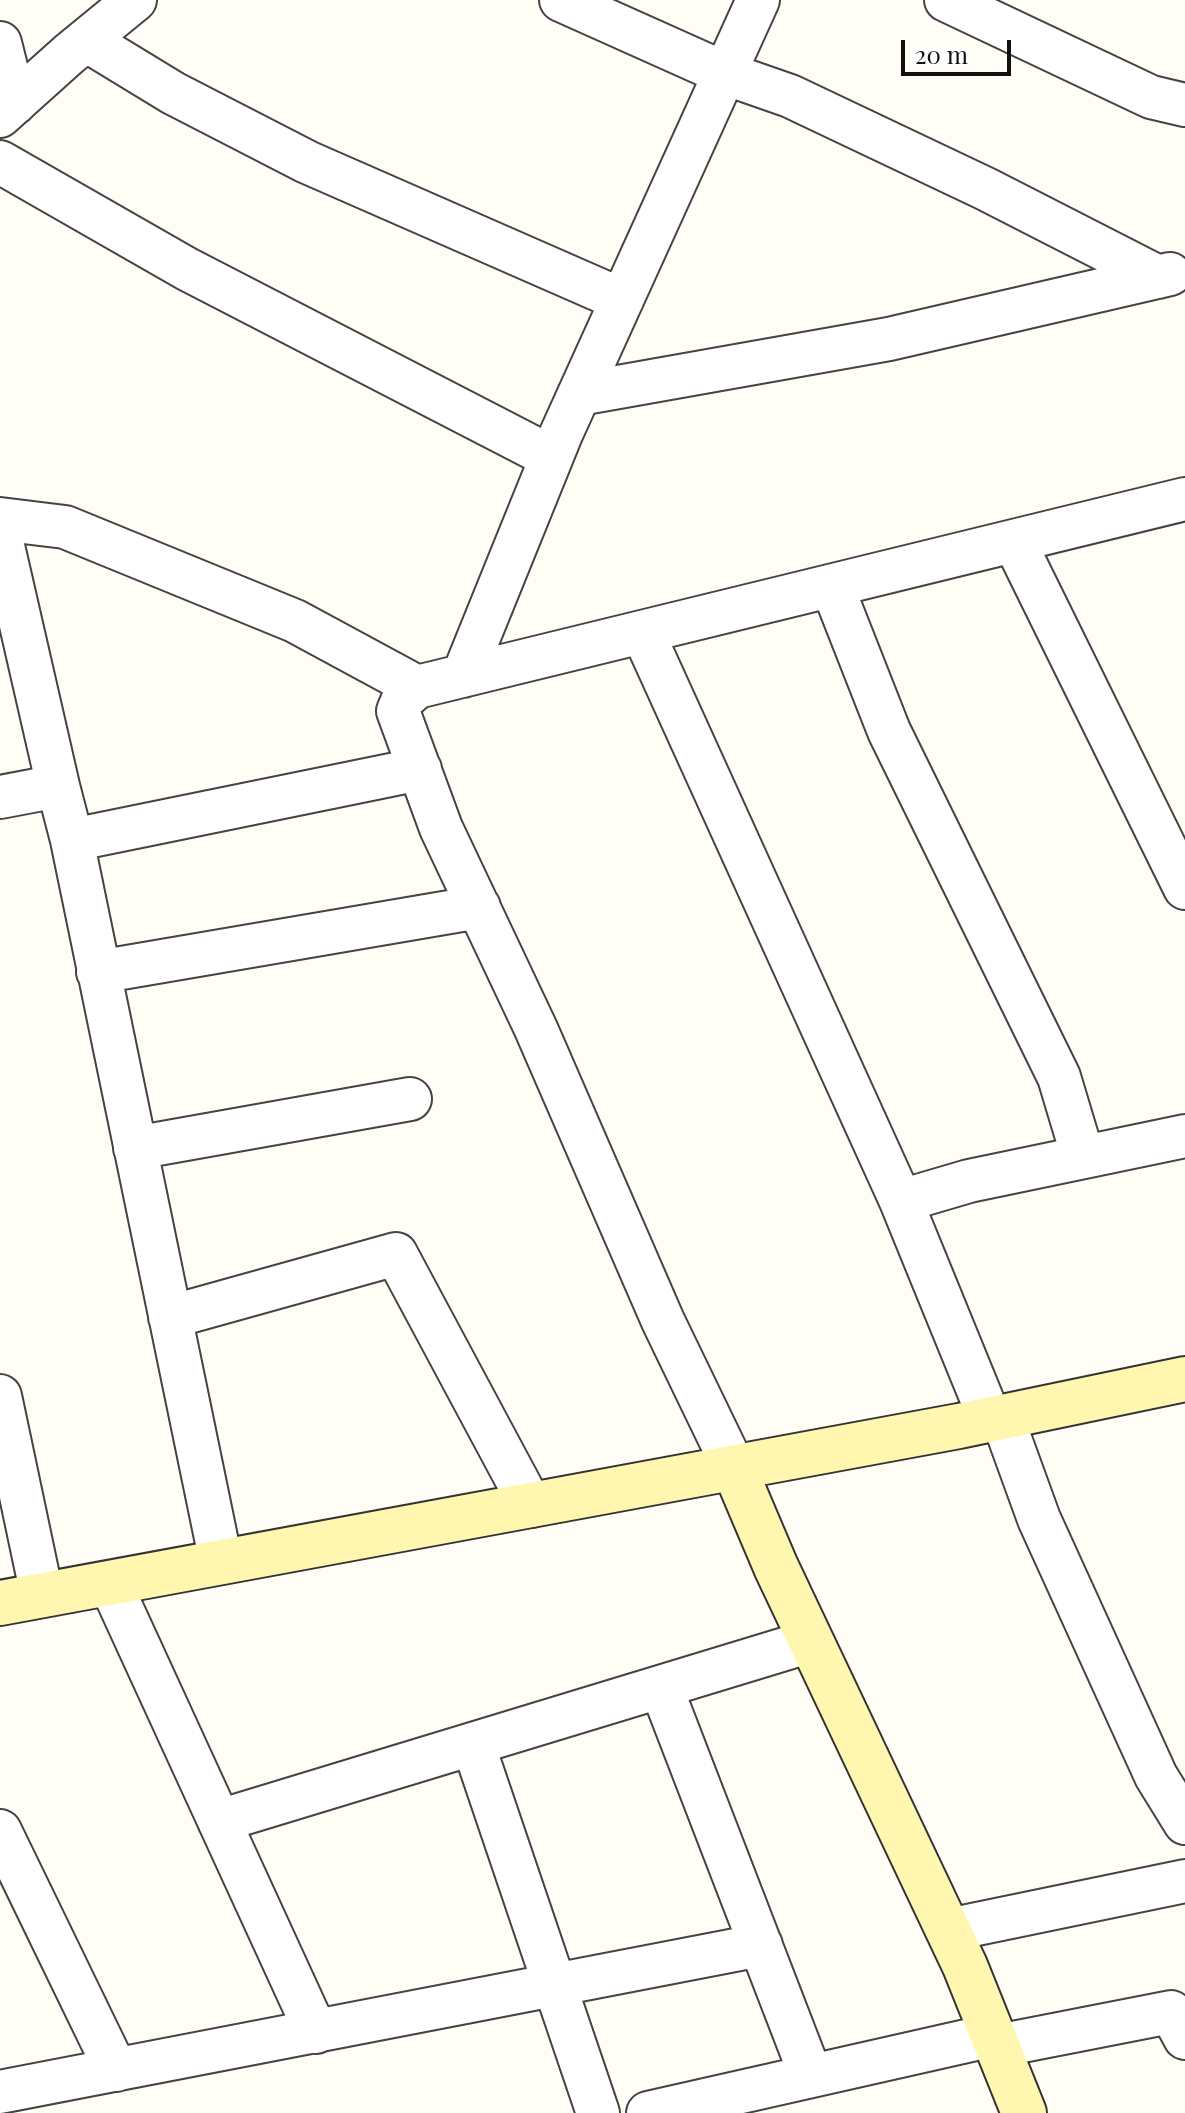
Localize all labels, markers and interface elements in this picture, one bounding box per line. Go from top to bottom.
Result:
scale bar [905,24,1015,74]
text: 20 m [915,38,968,70]

